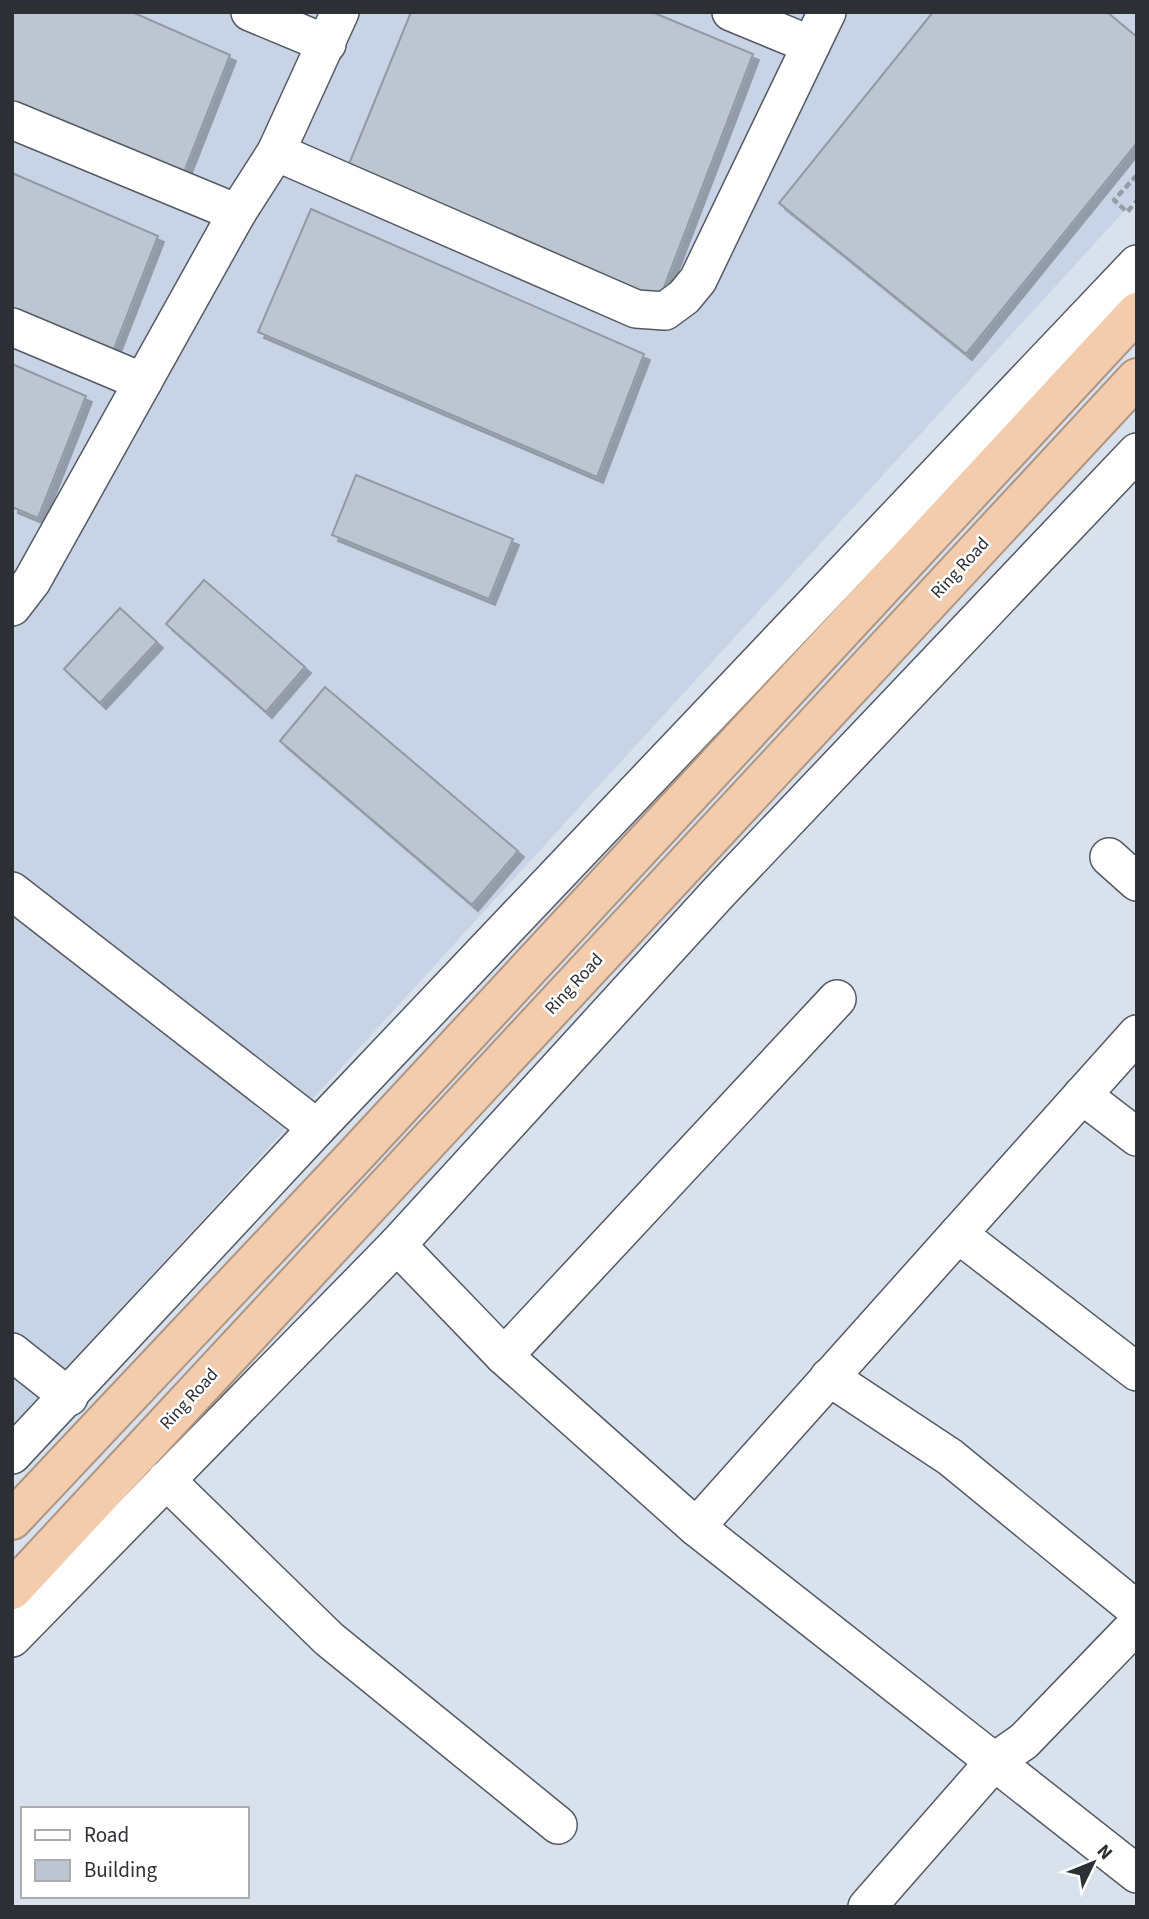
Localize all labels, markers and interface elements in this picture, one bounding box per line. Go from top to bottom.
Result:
street label: Ring Road [925,532,995,604]
street label: Ring Road [539,948,609,1020]
street label: Ring Road [154,1363,224,1435]
legend [21,1807,248,1898]
text: Road [84,1820,129,1850]
north arrow [1058,1828,1128,1898]
text: N [1090,1839,1119,1866]
text: Building [84,1855,158,1885]

